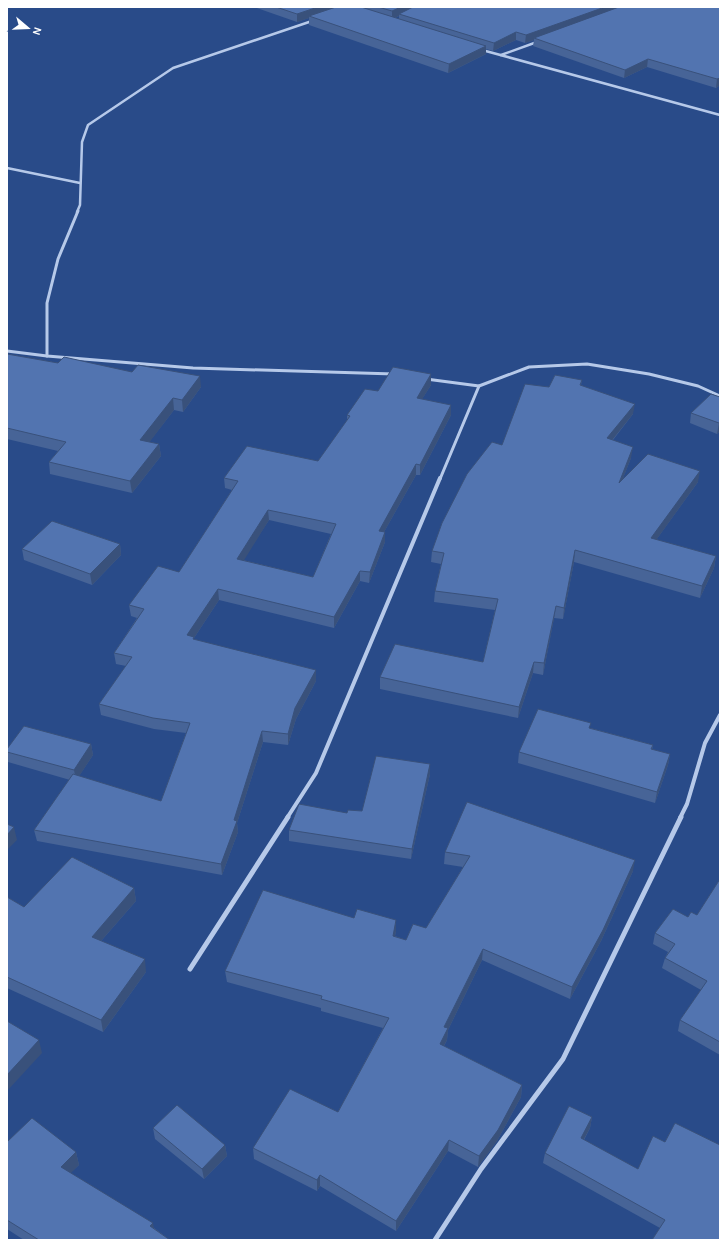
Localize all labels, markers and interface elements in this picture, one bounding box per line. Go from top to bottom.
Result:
north arrow [8,8,48,48]
text: N [30,25,44,37]

